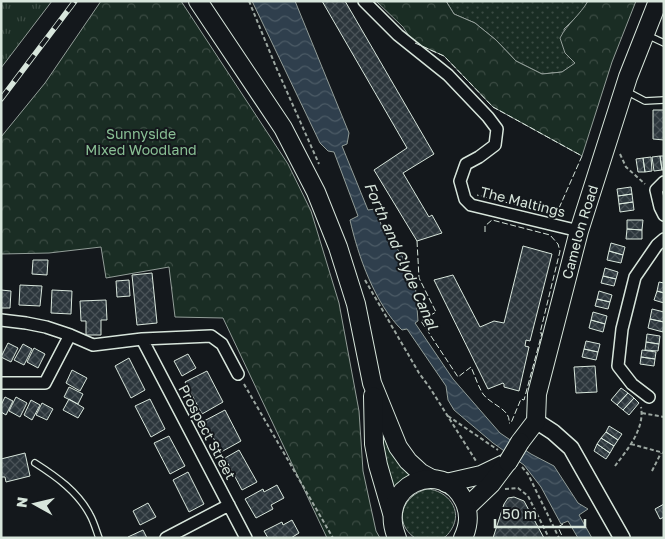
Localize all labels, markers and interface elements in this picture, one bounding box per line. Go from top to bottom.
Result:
park label: Sunnyside Mixed Woodland [85,125,197,158]
water label: Forth and Clyde Canal [360,179,443,333]
street label: The Maltings [479,183,567,220]
street label: Camelon Road [558,183,601,281]
street label: Prospect Street [175,381,240,482]
north arrow [10,479,60,529]
text: N [12,496,31,509]
scale bar [495,496,585,528]
text: 50 m [502,504,537,522]

